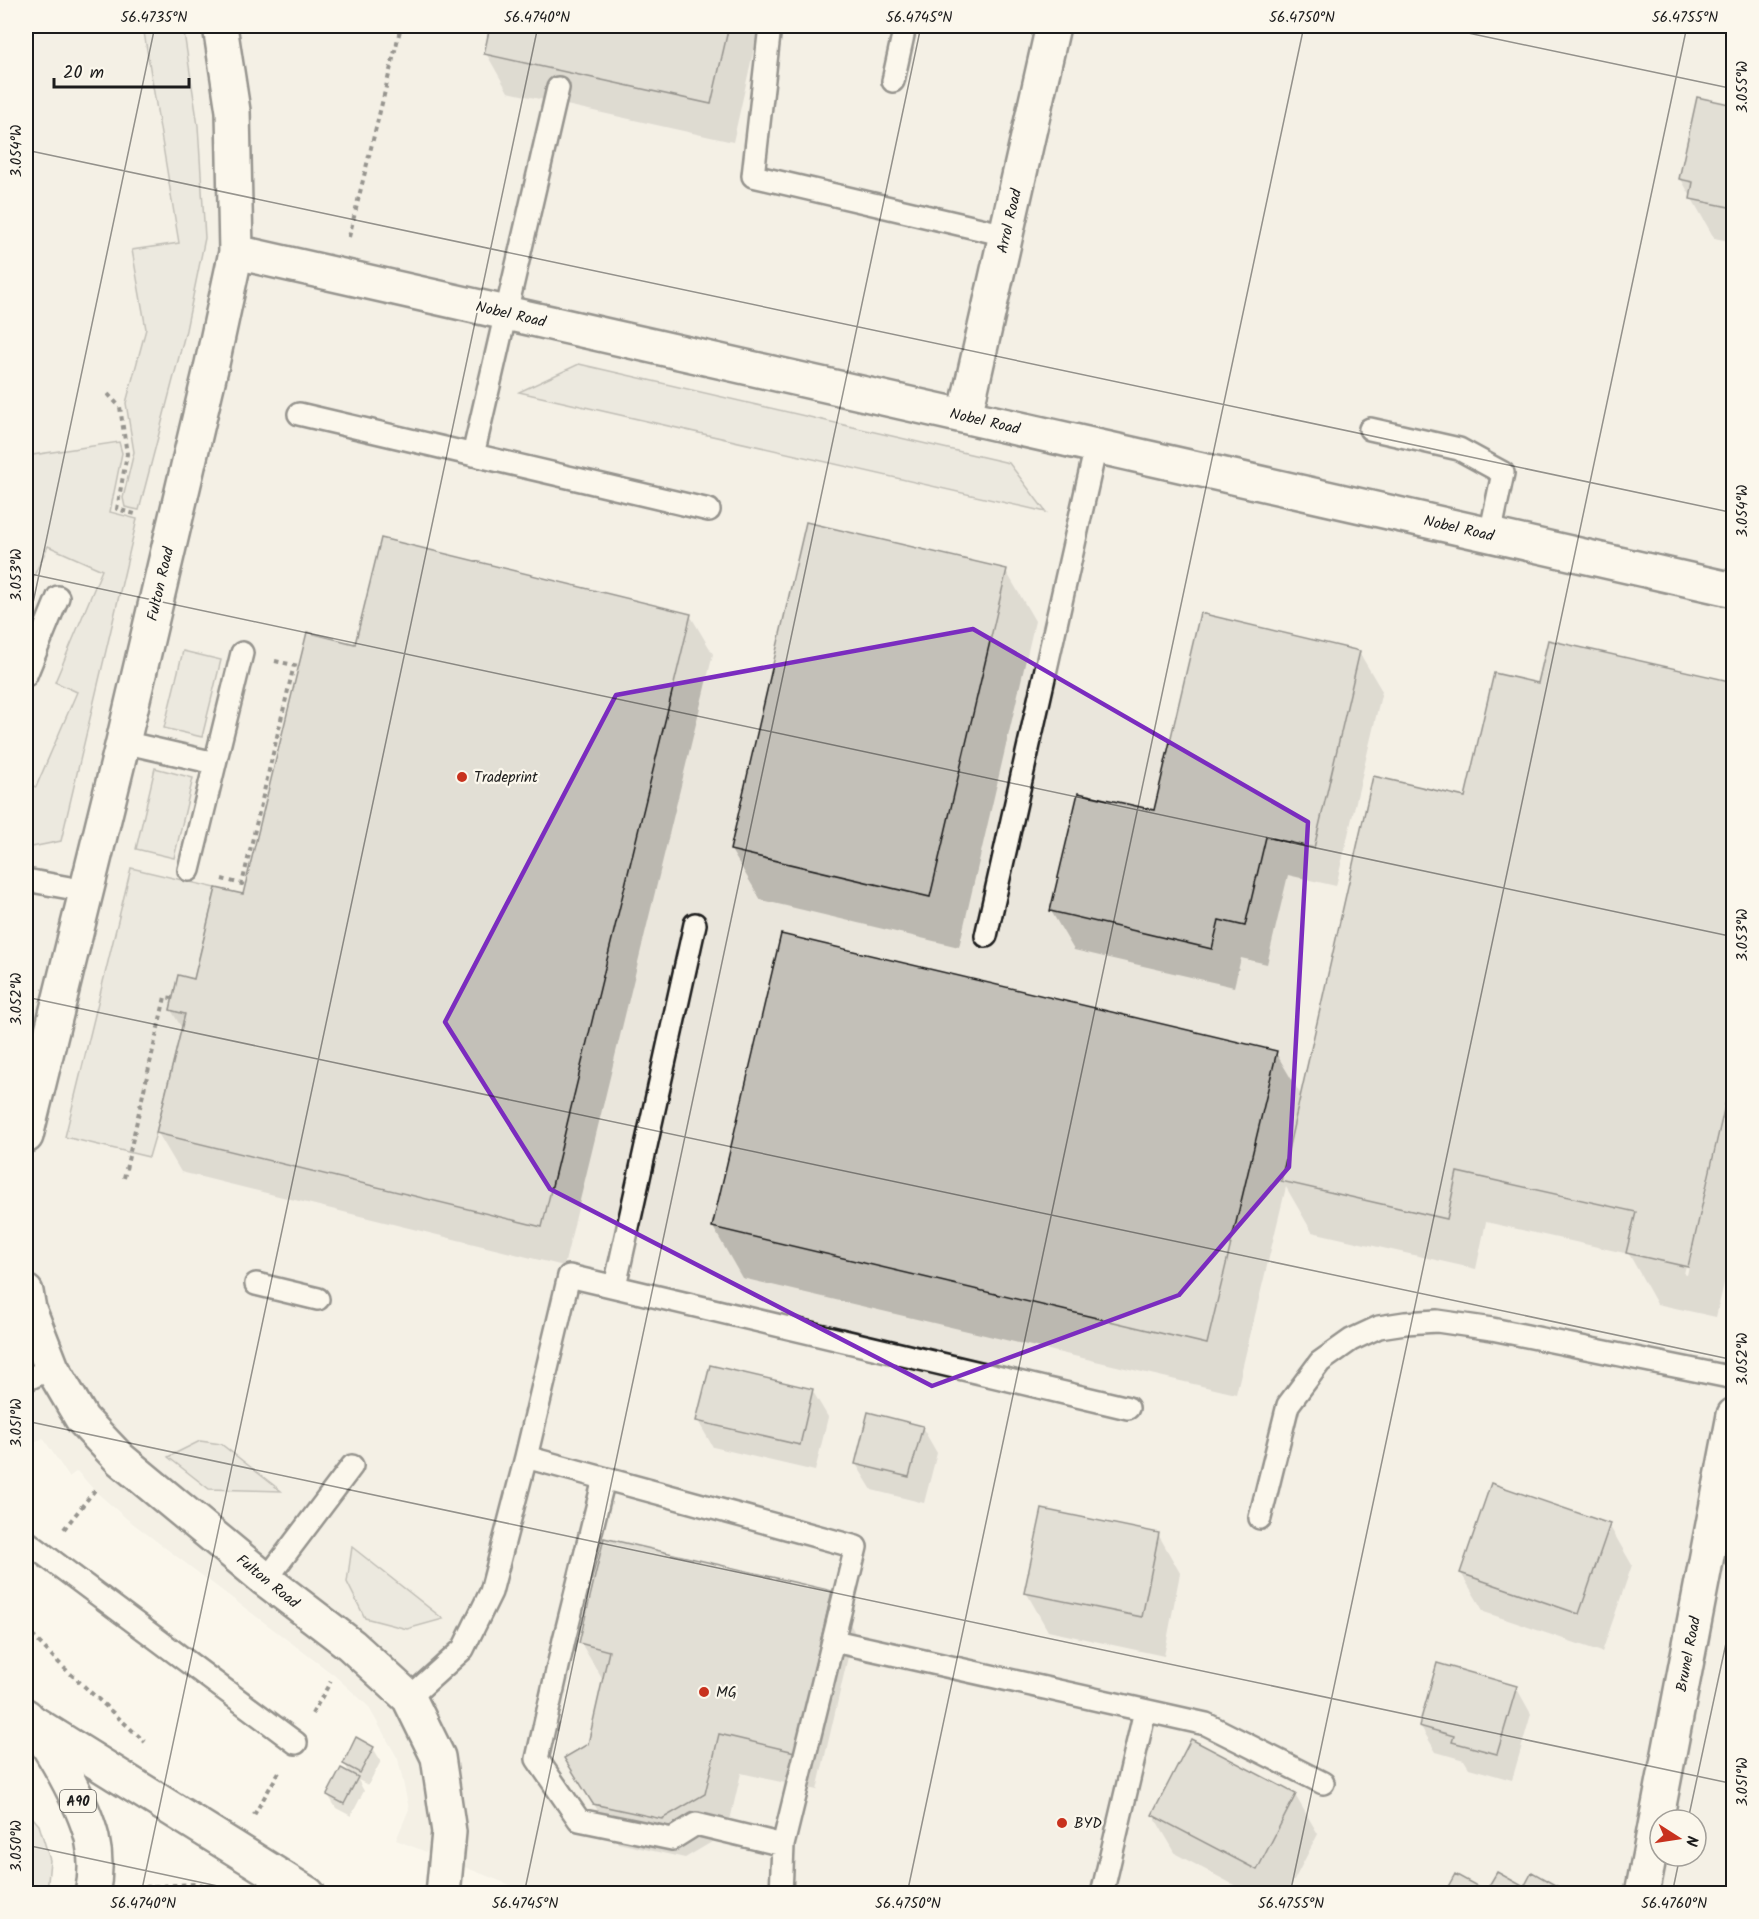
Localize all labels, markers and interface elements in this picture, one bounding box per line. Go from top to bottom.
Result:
text: 56.4735°N [121,6,188,30]
text: 56.4740°N [504,6,570,30]
text: 56.4745°N [886,6,952,30]
text: 56.4750°N [1269,6,1335,30]
text: 56.4755°N [1652,6,1718,30]
scale bar [54,51,189,89]
text: 20 m [63,59,104,88]
text: 3.055°W [1731,60,1755,113]
text: 3.054°W [5,124,29,177]
street label: Arrol Road [991,186,1029,256]
street label: Nobel Road [473,295,549,335]
street label: Nobel Road [947,402,1023,442]
text: 3.054°W [1731,484,1755,537]
street label: Nobel Road [1421,509,1497,549]
street label: Fulton Road [141,544,181,624]
text: 3.053°W [5,548,29,602]
place label: Tradeprint [474,766,538,790]
marker: Tradeprint [455,770,469,784]
text: 3.053°W [1731,908,1755,962]
text: 3.052°W [5,972,29,1026]
text: 3.052°W [1731,1332,1755,1386]
text: 3.051°W [5,1398,29,1448]
street label: Fulton Road [231,1549,305,1615]
street label: Brunel Road [1670,1614,1708,1694]
place label: MG [716,1681,737,1705]
marker: MG [697,1685,711,1699]
text: 3.051°W [1731,1757,1755,1807]
road number: A90 [60,1790,96,1812]
north arrow [1648,1808,1708,1868]
place label: BYD [1074,1812,1102,1836]
marker: BYD [1055,1816,1069,1830]
text: 3.050°W [5,1820,29,1872]
text: N [1678,1833,1704,1848]
text: 56.4740°N [110,1892,176,1916]
text: 56.4745°N [492,1892,558,1916]
text: 56.4750°N [875,1892,941,1916]
text: 56.4755°N [1258,1892,1324,1916]
text: 56.4760°N [1641,1892,1707,1916]

